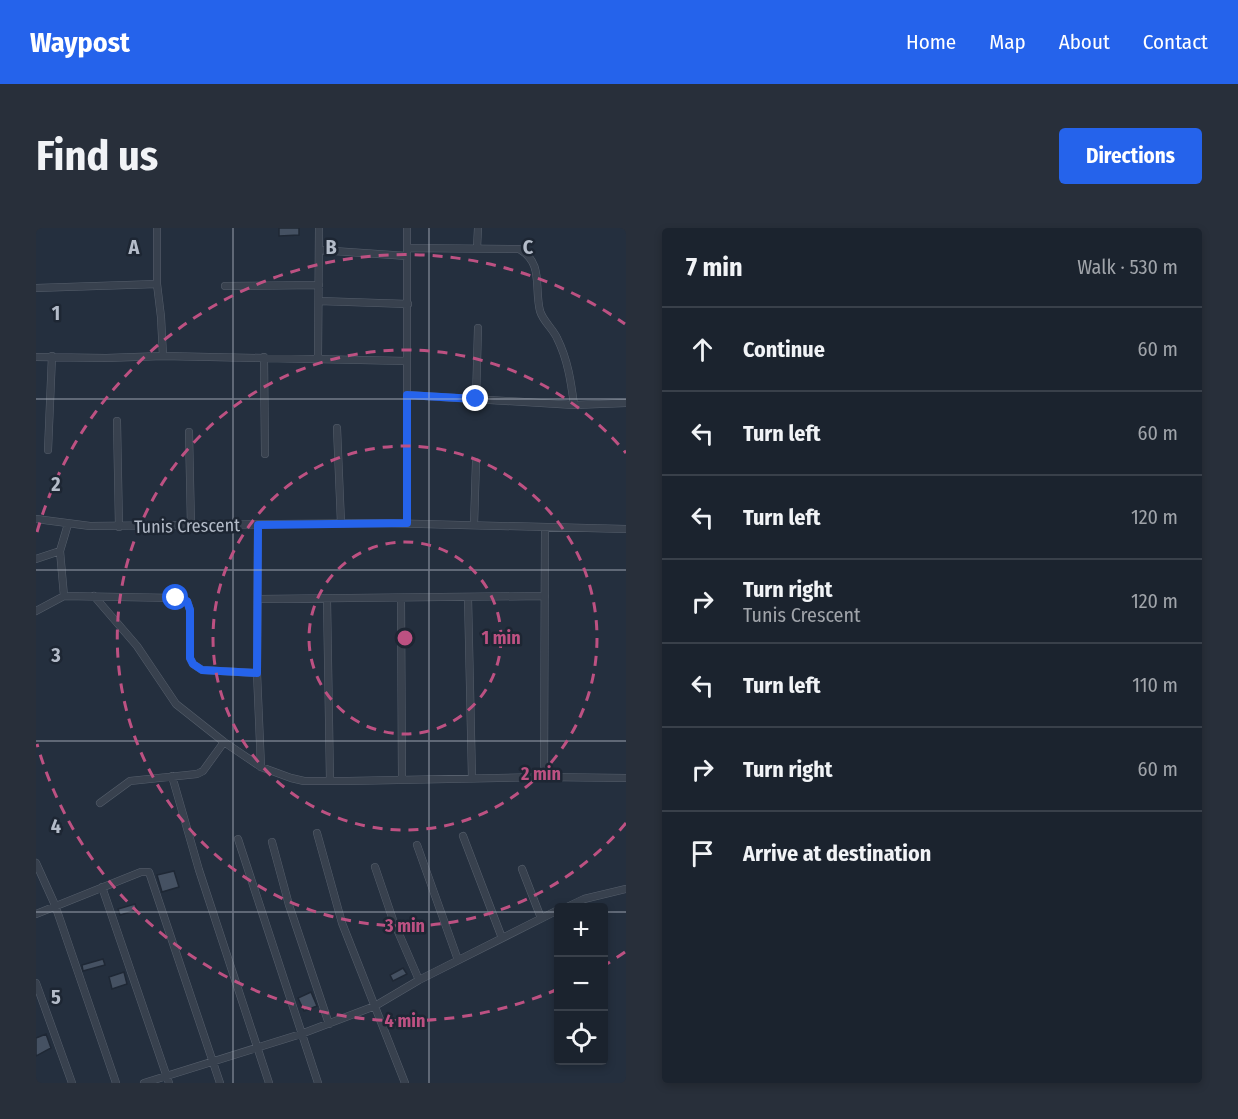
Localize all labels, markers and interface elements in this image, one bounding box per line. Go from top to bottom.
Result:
text: Waypost [30,26,130,59]
text: Home [906,29,956,55]
text: Map [989,29,1026,55]
text: About [1059,29,1110,55]
text: Contact [1143,29,1208,55]
button: Directions [1059,128,1202,184]
text: Find us [36,131,158,181]
text: A [128,235,141,259]
text: B [325,235,337,259]
text: C [523,235,534,259]
text: 7 min [686,252,743,283]
text: Walk · 530 m [1077,255,1178,279]
text: 1 [52,301,60,325]
icon: ahead [686,333,719,366]
text: Continue [743,336,825,363]
text: 60 m [1138,337,1178,361]
route end [462,385,488,411]
icon: left [686,417,719,450]
text: Turn left [743,420,821,447]
text: 60 m [1138,421,1178,445]
text: 2 [50,472,61,496]
icon: left [686,501,719,534]
text: Turn left [743,504,821,531]
text: 120 m [1131,505,1178,529]
street label: Tunis Crescent [134,514,240,538]
text: Turn right [743,576,832,603]
route start [162,584,188,610]
icon: right [686,585,719,618]
text: 120 m [1131,589,1178,613]
text: Tunis Crescent [743,603,861,627]
text: 1 min [481,627,521,649]
centre of rings [395,628,415,648]
text: 3 [50,643,61,667]
icon: left [686,669,719,702]
text: Turn left [743,672,821,699]
text: 110 m [1132,673,1178,697]
icon: right [686,753,719,786]
text: Turn right [743,756,832,783]
text: 60 m [1138,757,1178,781]
text: 2 min [520,763,561,785]
text: 4 [51,814,61,838]
icon: arrive [686,837,719,870]
text: Arrive at destination [743,840,931,867]
map controls [554,903,608,1065]
button: + [554,903,608,957]
text: 3 min [384,915,425,937]
button: − [554,957,608,1011]
text: 5 [51,985,61,1009]
text: 4 min [385,1010,425,1032]
button: locate [554,1011,608,1065]

